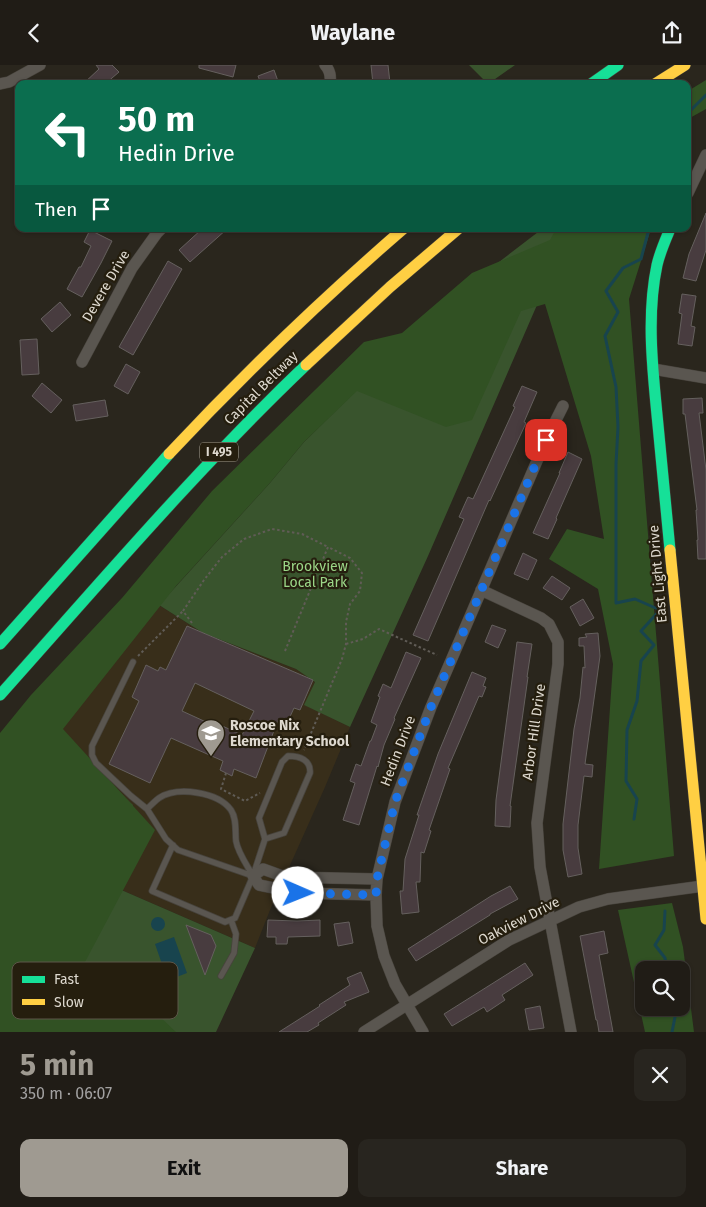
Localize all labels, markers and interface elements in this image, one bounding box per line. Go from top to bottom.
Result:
icon: back [20,19,48,47]
text: Waylane [311,19,395,46]
icon: share [658,19,686,47]
text: 50 m [118,98,195,140]
icon: left [35,100,100,165]
text: Hedin Drive [118,140,235,167]
icon: arrive [87,195,115,223]
text: Then [35,198,77,221]
street label: Devere Drive [79,247,133,325]
street label: Capital Beltway [221,348,301,428]
pin [525,419,567,461]
icon: arrive [532,426,560,454]
road number: I 495 [200,443,238,462]
street label: East Light Drive [645,524,671,624]
park label: Brookview Local Park [282,558,348,591]
street label: Arbor Hill Drive [519,683,549,781]
street label: Hedin Drive [377,713,419,789]
place label: Roscoe Nix Elementary School [230,717,350,750]
school or university icon: Roscoe Nix Elementary School [196,718,226,757]
position arrow [271,866,323,918]
street label: Oakview Drive [475,893,563,949]
map controls [635,961,690,1016]
button: search [635,961,690,1016]
legend [12,962,178,1019]
text: Fast [54,971,80,988]
text: Slow [54,994,84,1011]
text: 5 min [20,1047,94,1083]
button: close [634,1049,686,1101]
text: 350 m · 06:07 [20,1084,112,1103]
button: Exit [20,1139,348,1197]
button: Share [358,1139,686,1197]

